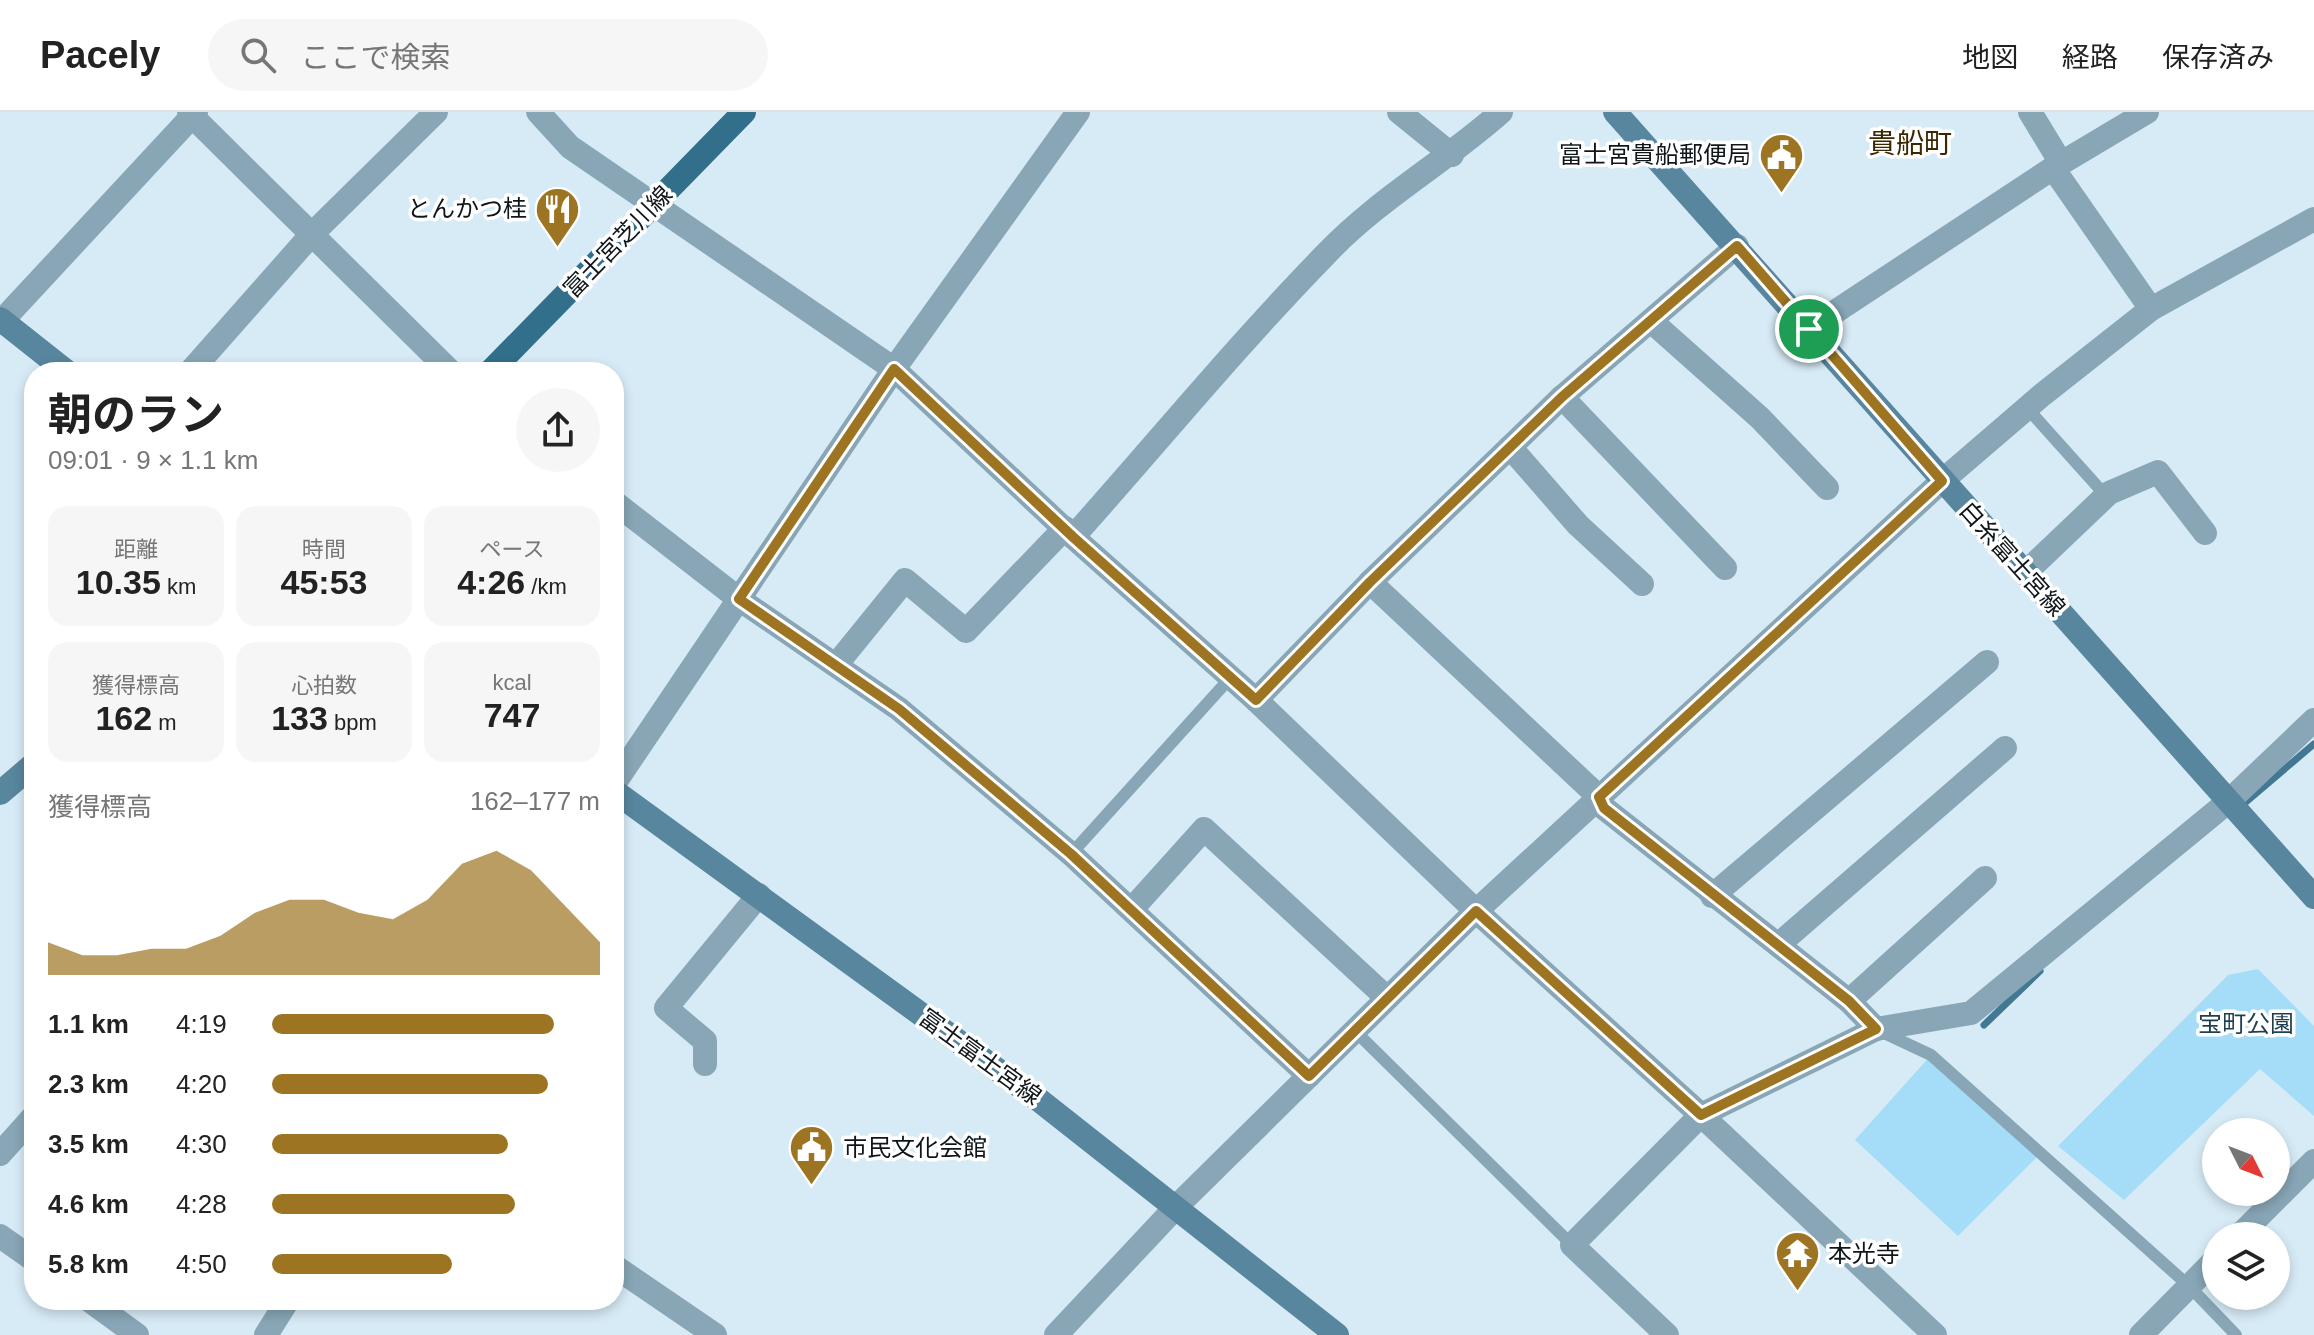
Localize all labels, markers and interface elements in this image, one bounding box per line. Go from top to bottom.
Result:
search box [208,19,768,91]
icon: search [236,33,280,77]
text: Pacely [40,34,160,76]
text: ここで検索 [300,41,450,74]
text: 地図 [1962,42,2018,73]
text: 経路 [2062,42,2118,73]
text: 保存済み [2162,42,2274,73]
district label: 貴船町 [1868,128,1952,159]
public building icon: 富士宮貴船郵便局 [1758,131,1806,194]
place label: 富士宮貴船郵便局 [1559,141,1751,168]
street label: 富士宮芝川線 [558,180,677,303]
restaurant icon: とんかつ桂 [534,185,582,248]
place label: とんかつ桂 [407,195,527,222]
pin [1775,295,1843,363]
icon: arrive [1787,307,1831,351]
button: share [516,388,600,472]
text: 朝のラン [48,390,224,439]
text: 09:01 · 9 × 1.1 km [48,445,258,475]
street label: 白糸富士宮線 [1954,496,2071,621]
text: 距離 [114,537,158,562]
text: 時間 [302,537,346,562]
text: ペース [480,537,544,562]
text: 10.35 [76,563,161,601]
text: 45:53 [281,563,367,601]
text: 4:26 [457,563,525,601]
text: km [161,574,196,599]
text: /km [525,574,567,599]
text: kcal [492,670,532,695]
text: 獲得標高 [92,673,180,698]
text: 心拍数 [291,673,357,698]
text: 747 [484,696,540,734]
text: 162 [95,699,152,737]
text: 133 [271,699,328,737]
text: m [152,710,177,735]
text: bpm [328,710,377,735]
text: 162–177 m [470,786,600,816]
text: 獲得標高 [48,792,152,822]
street label: 富士富士宮線 [914,1003,1046,1110]
text: 1.1 km [48,1009,129,1039]
text: 4:19 [176,1009,227,1039]
park label: 宝町公園 [2198,1010,2294,1037]
text: 2.3 km [48,1069,129,1099]
text: 4:20 [176,1069,227,1099]
north arrow [2202,1118,2290,1206]
map controls [2202,1118,2290,1310]
public building icon: 市民文化会館 [788,1124,836,1187]
text: 3.5 km [48,1129,129,1159]
text: 4:30 [176,1129,227,1159]
place label: 市民文化会館 [843,1134,987,1161]
text: 4.6 km [48,1189,129,1219]
text: 4:28 [176,1189,227,1219]
button: layers [2202,1222,2290,1310]
temple icon: 本光寺 [1773,1230,1821,1293]
place label: 本光寺 [1828,1240,1900,1267]
text: 5.8 km [48,1249,129,1279]
text: 4:50 [176,1249,227,1279]

